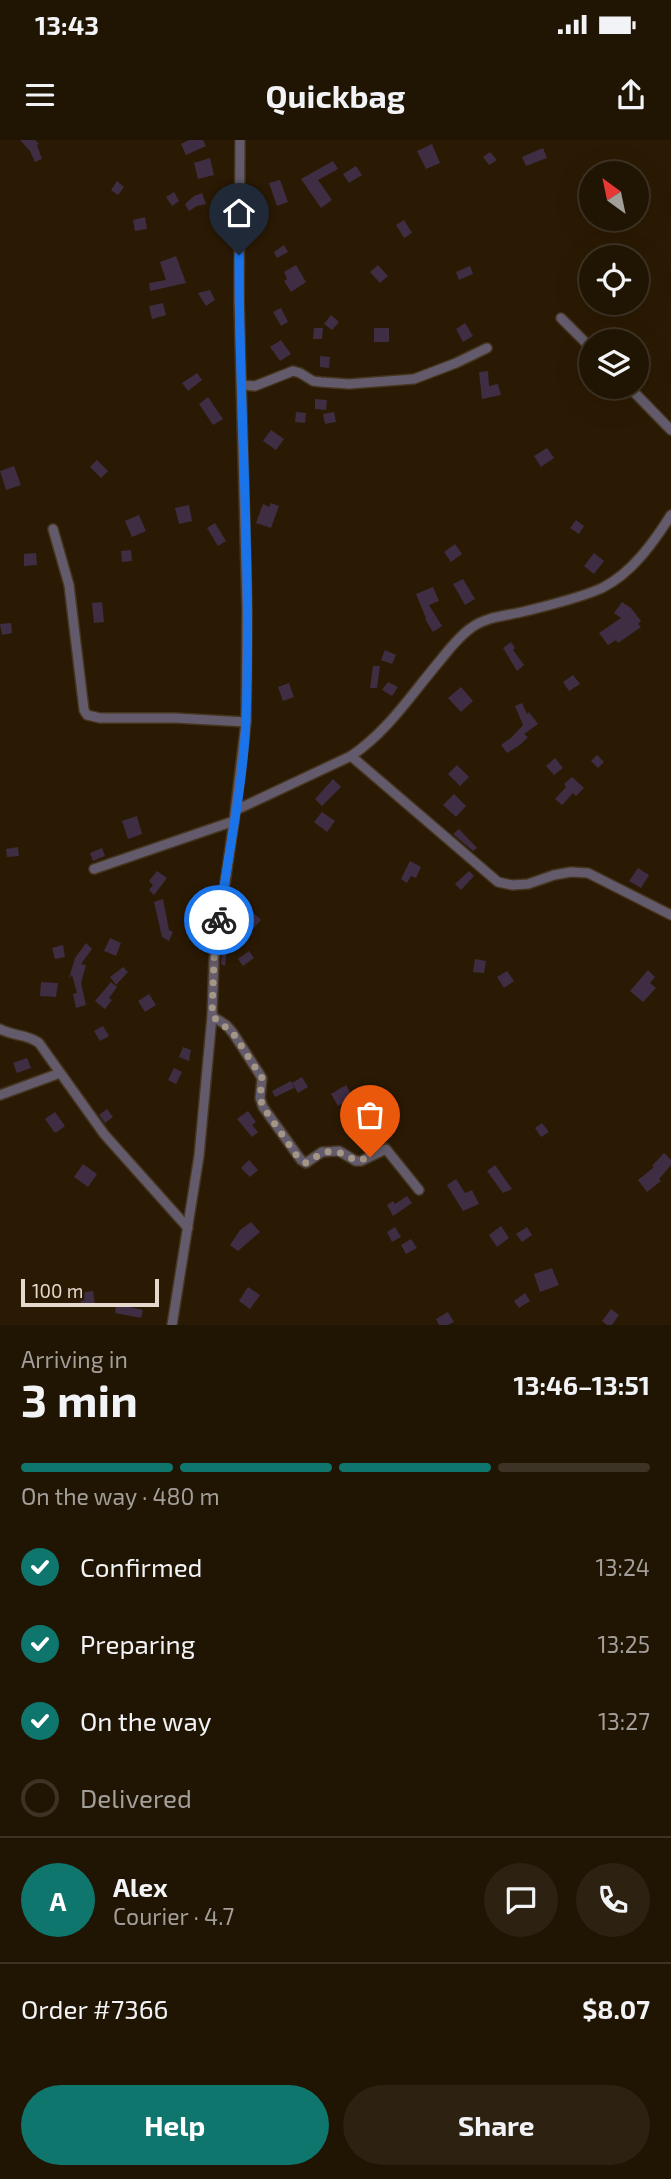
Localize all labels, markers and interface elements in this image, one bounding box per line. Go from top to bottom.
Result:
text: 13:43 [35,9,99,40]
icon: menu [21,76,59,114]
text: Quickbag [266,76,405,114]
icon: share [612,76,650,114]
north arrow [579,161,649,231]
map controls [579,161,649,399]
pin [209,183,269,255]
icon: home [220,194,258,232]
button: locate [579,245,649,315]
button: layers [579,329,649,399]
courier [184,885,254,955]
icon: bike [200,901,238,939]
pin [340,1085,400,1157]
icon: bag [351,1096,389,1134]
scale bar [21,1276,159,1308]
text: 100 m [32,1279,83,1302]
text: Arriving in [21,1345,128,1373]
text: 13:46–13:51 [513,1369,650,1400]
text: 3 min [21,1371,138,1426]
text: On the way · 480 m [21,1482,220,1510]
icon: check [21,1548,59,1586]
text: Confirmed [80,1551,203,1582]
text: 13:24 [596,1553,650,1581]
icon: check [21,1625,59,1663]
text: Preparing [80,1628,195,1659]
text: 13:25 [597,1630,650,1658]
icon: check [21,1702,59,1740]
text: On the way [80,1705,211,1736]
text: 13:27 [598,1707,650,1735]
text: Delivered [80,1782,192,1813]
button: chat [484,1863,558,1937]
button: phone [576,1863,650,1937]
text: Alex [113,1871,168,1902]
text: A [50,1885,66,1916]
text: Courier · 4.7 [113,1902,234,1930]
text: Order #7366 [21,1993,168,2024]
text: $8.07 [582,1993,650,2024]
button: Help [21,2085,329,2165]
button: Share [343,2085,650,2165]

